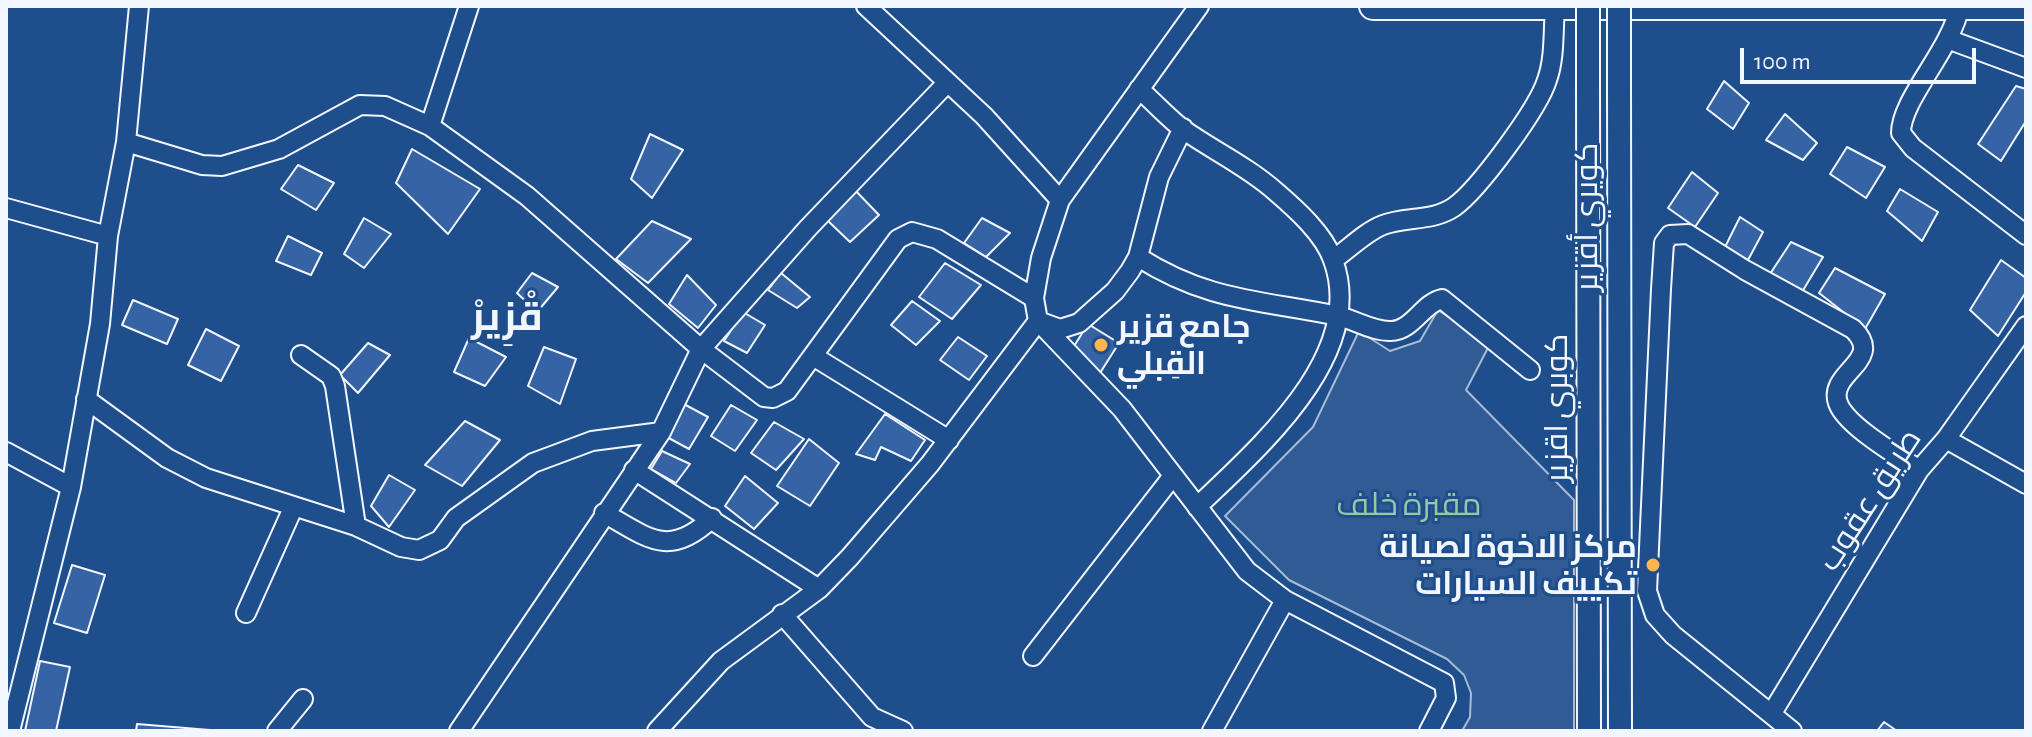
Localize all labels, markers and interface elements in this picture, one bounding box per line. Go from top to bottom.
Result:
scale bar [1744,32,1980,82]
text: 100 m [1754,50,1811,74]
street label: كويري أقزير [1568,143,1606,291]
district label: قْزِيرْ [471,294,543,342]
place label: جامع قزير القِبلي [1117,308,1250,383]
street label: كوبري اقزير [1538,334,1576,482]
marker: جامع قزير القِبلي [1092,336,1110,354]
street label: طريق عقوب [1810,422,1930,578]
park label: مقبرة خلف [1336,486,1482,524]
place label: مركز الاخوة لصيانة تكييف السيارات [1379,528,1637,603]
marker: مركز الاخوة لصيانة تكييف السيارات [1644,556,1662,574]

